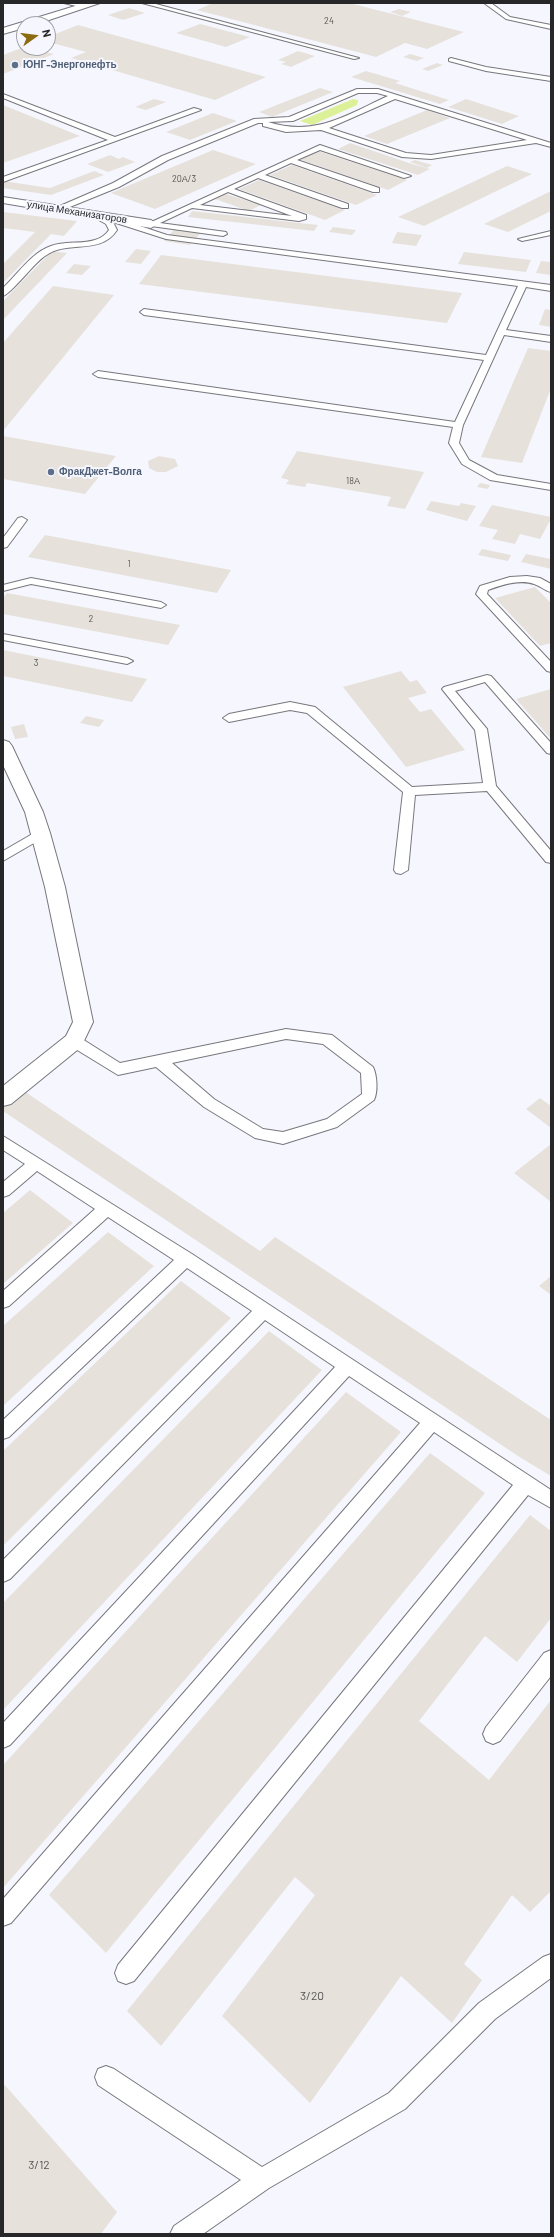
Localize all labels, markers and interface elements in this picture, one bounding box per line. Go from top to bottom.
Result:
north arrow [16,16,56,56]
house number: 24 [324,16,334,26]
text: N [40,28,54,38]
place label: ЮНГ-Энергонефть [23,59,117,71]
marker: ЮНГ-Энергонефть [10,60,20,70]
house number: 20А/3 [172,174,196,184]
street label: улица Механизаторов [26,198,128,226]
place label: ФракДжет-Волга [59,466,142,478]
marker: ФракДжет-Волга [46,467,56,477]
house number: 18А [346,476,360,486]
house number: 1 [127,559,131,569]
house number: 2 [89,614,93,624]
house number: 3 [34,658,38,668]
house number: 3/20 [300,1989,324,2003]
house number: 3/12 [28,2158,50,2172]

